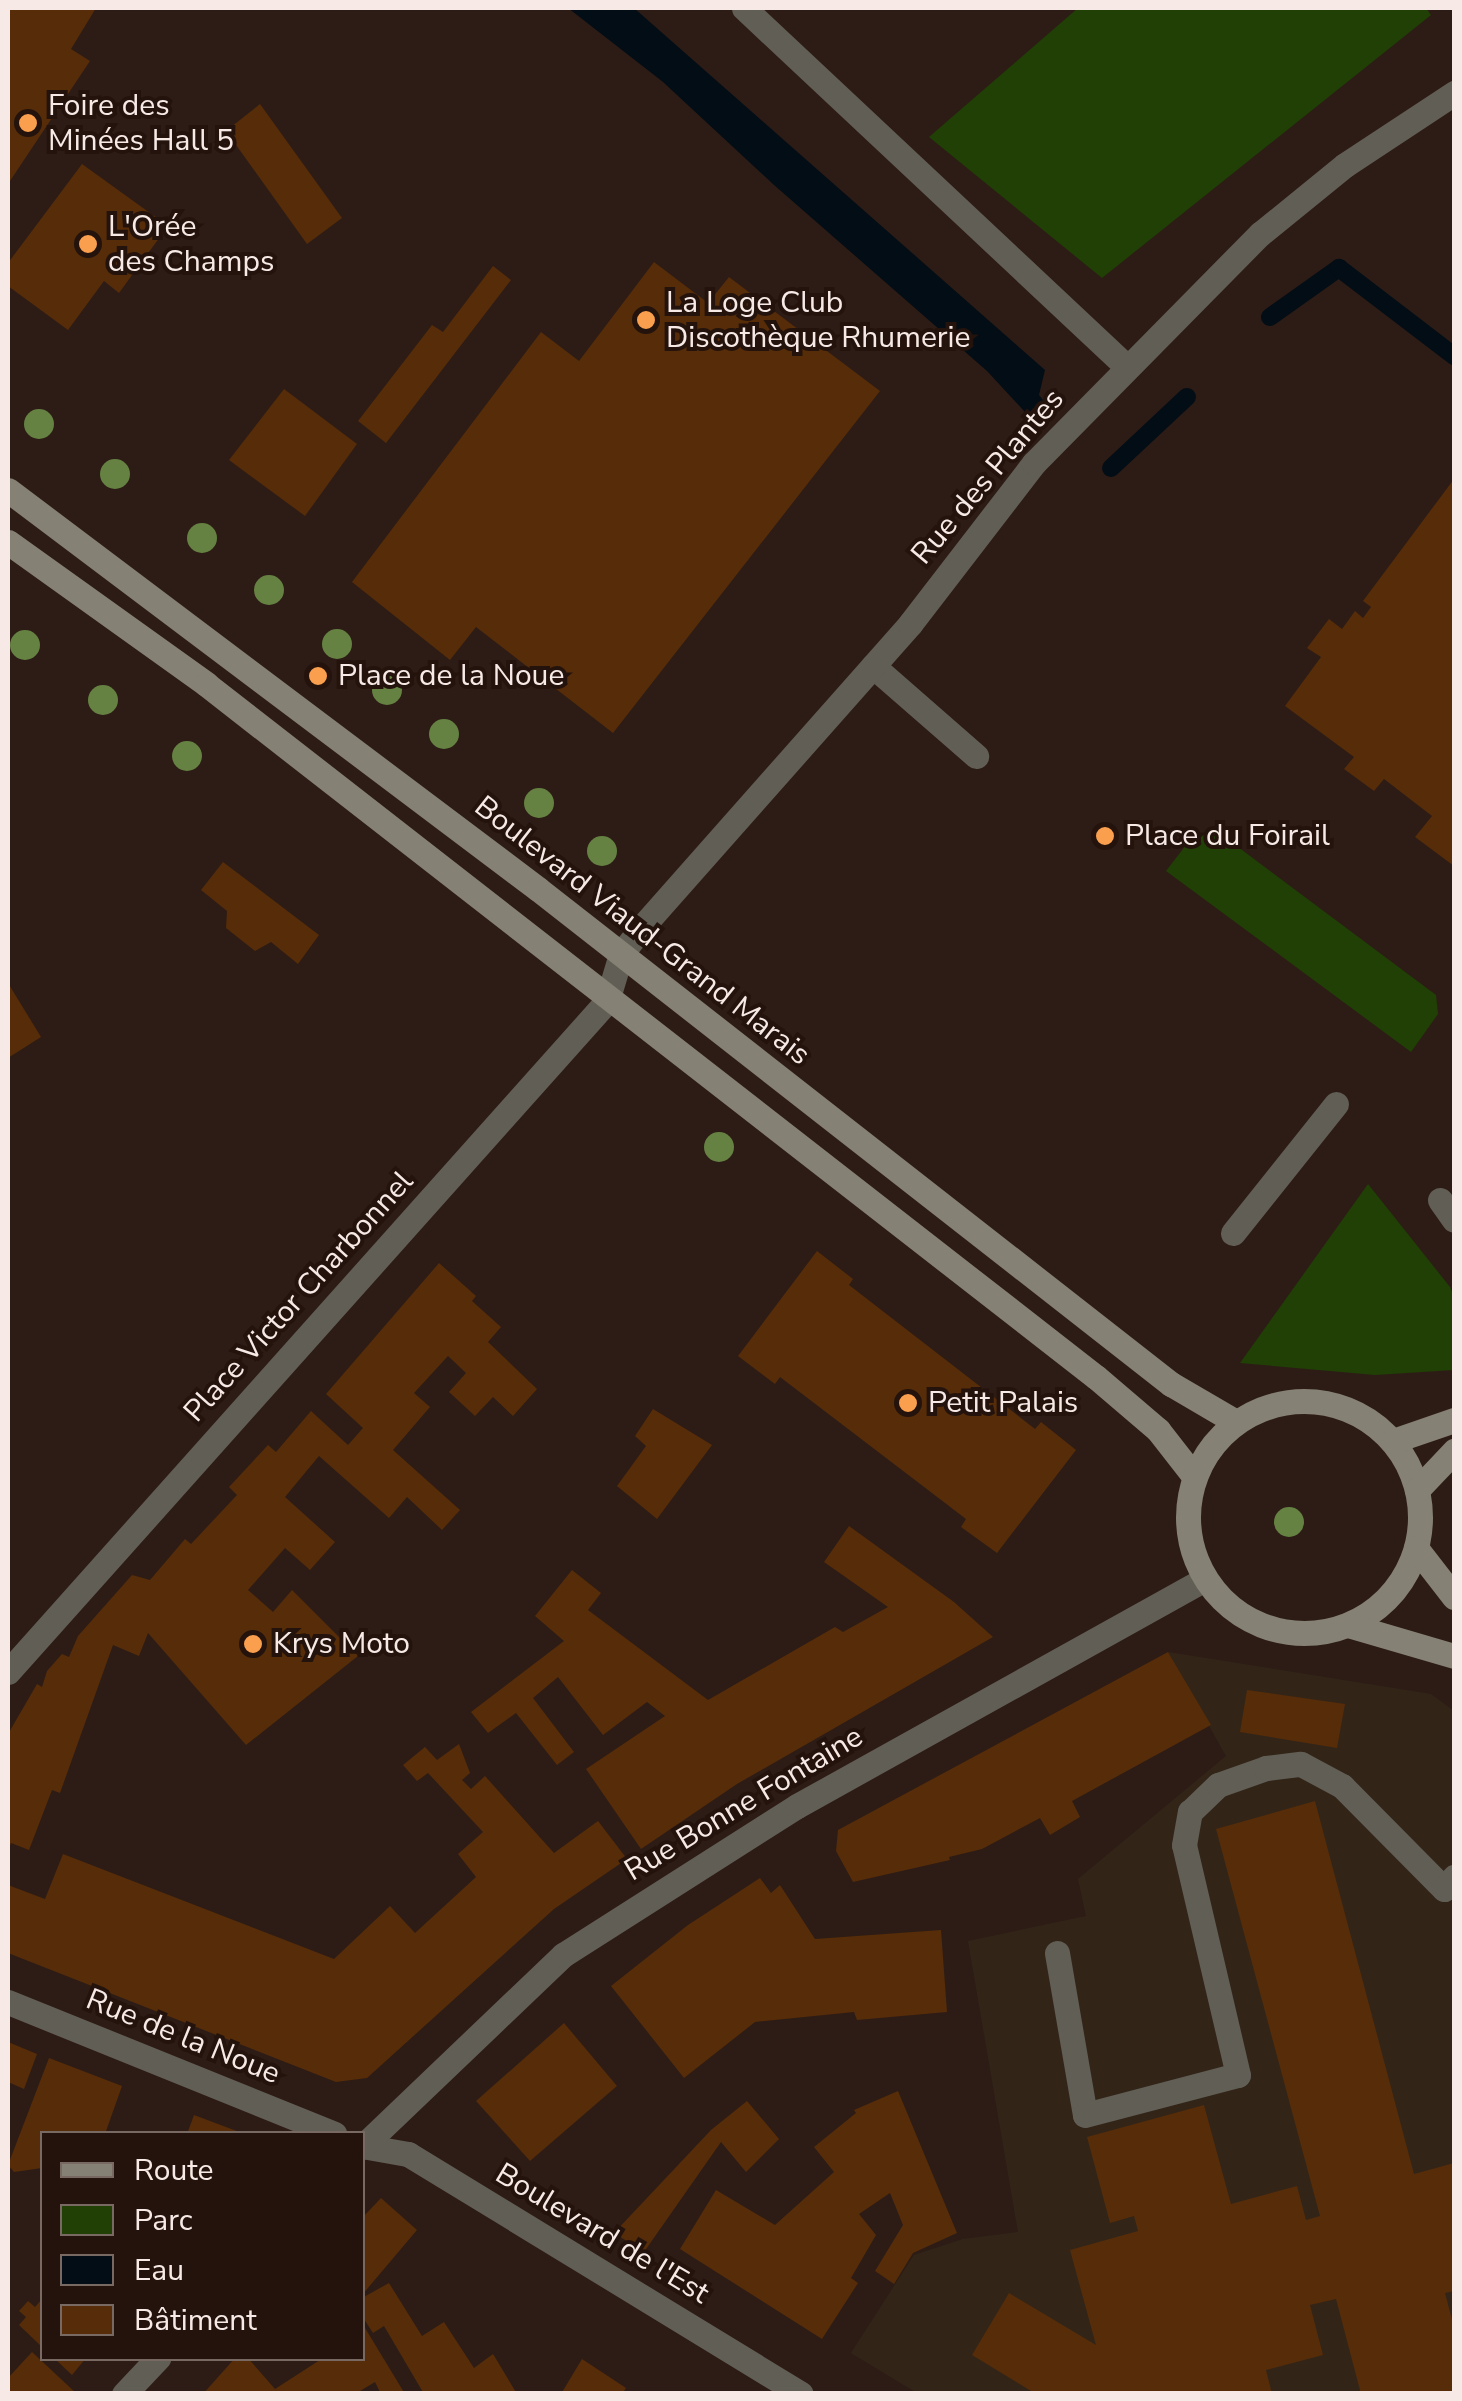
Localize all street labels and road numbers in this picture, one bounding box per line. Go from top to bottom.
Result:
street label: Rue des Plantes [904,382,1072,572]
street label: Boulevard Viaud-Grand Marais [467,789,817,1073]
street label: Place Victor Charbonnel [177,1164,421,1430]
street label: Rue Bonne Fontaine [618,1719,870,1889]
street label: Rue de la Noue [81,1982,285,2092]
street label: Boulevard de l'Est [489,2156,715,2312]

